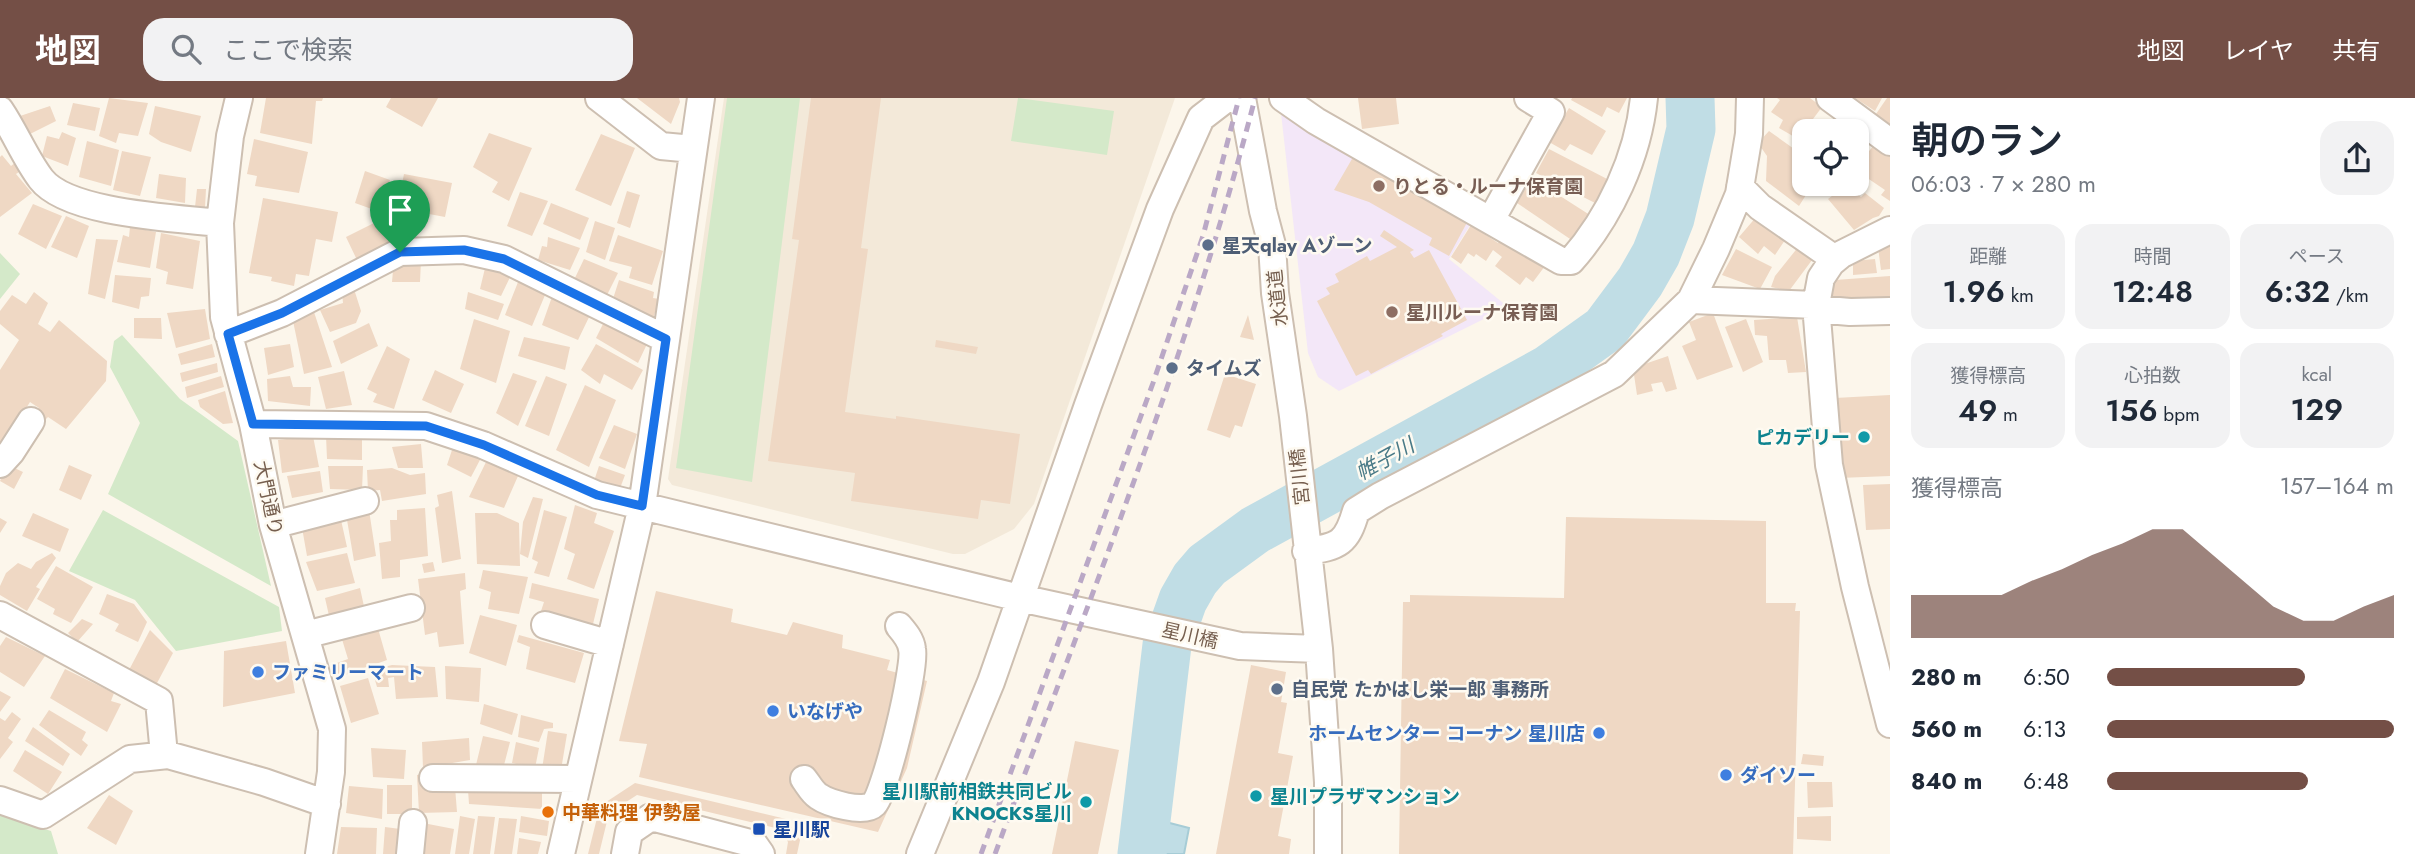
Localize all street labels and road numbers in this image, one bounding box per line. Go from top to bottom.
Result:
street label: 水道道 [1261,268,1294,328]
street label: 宮川橋 [1283,447,1316,507]
street label: 大門通り [247,458,290,538]
street label: 星川橋 [1159,616,1221,655]

